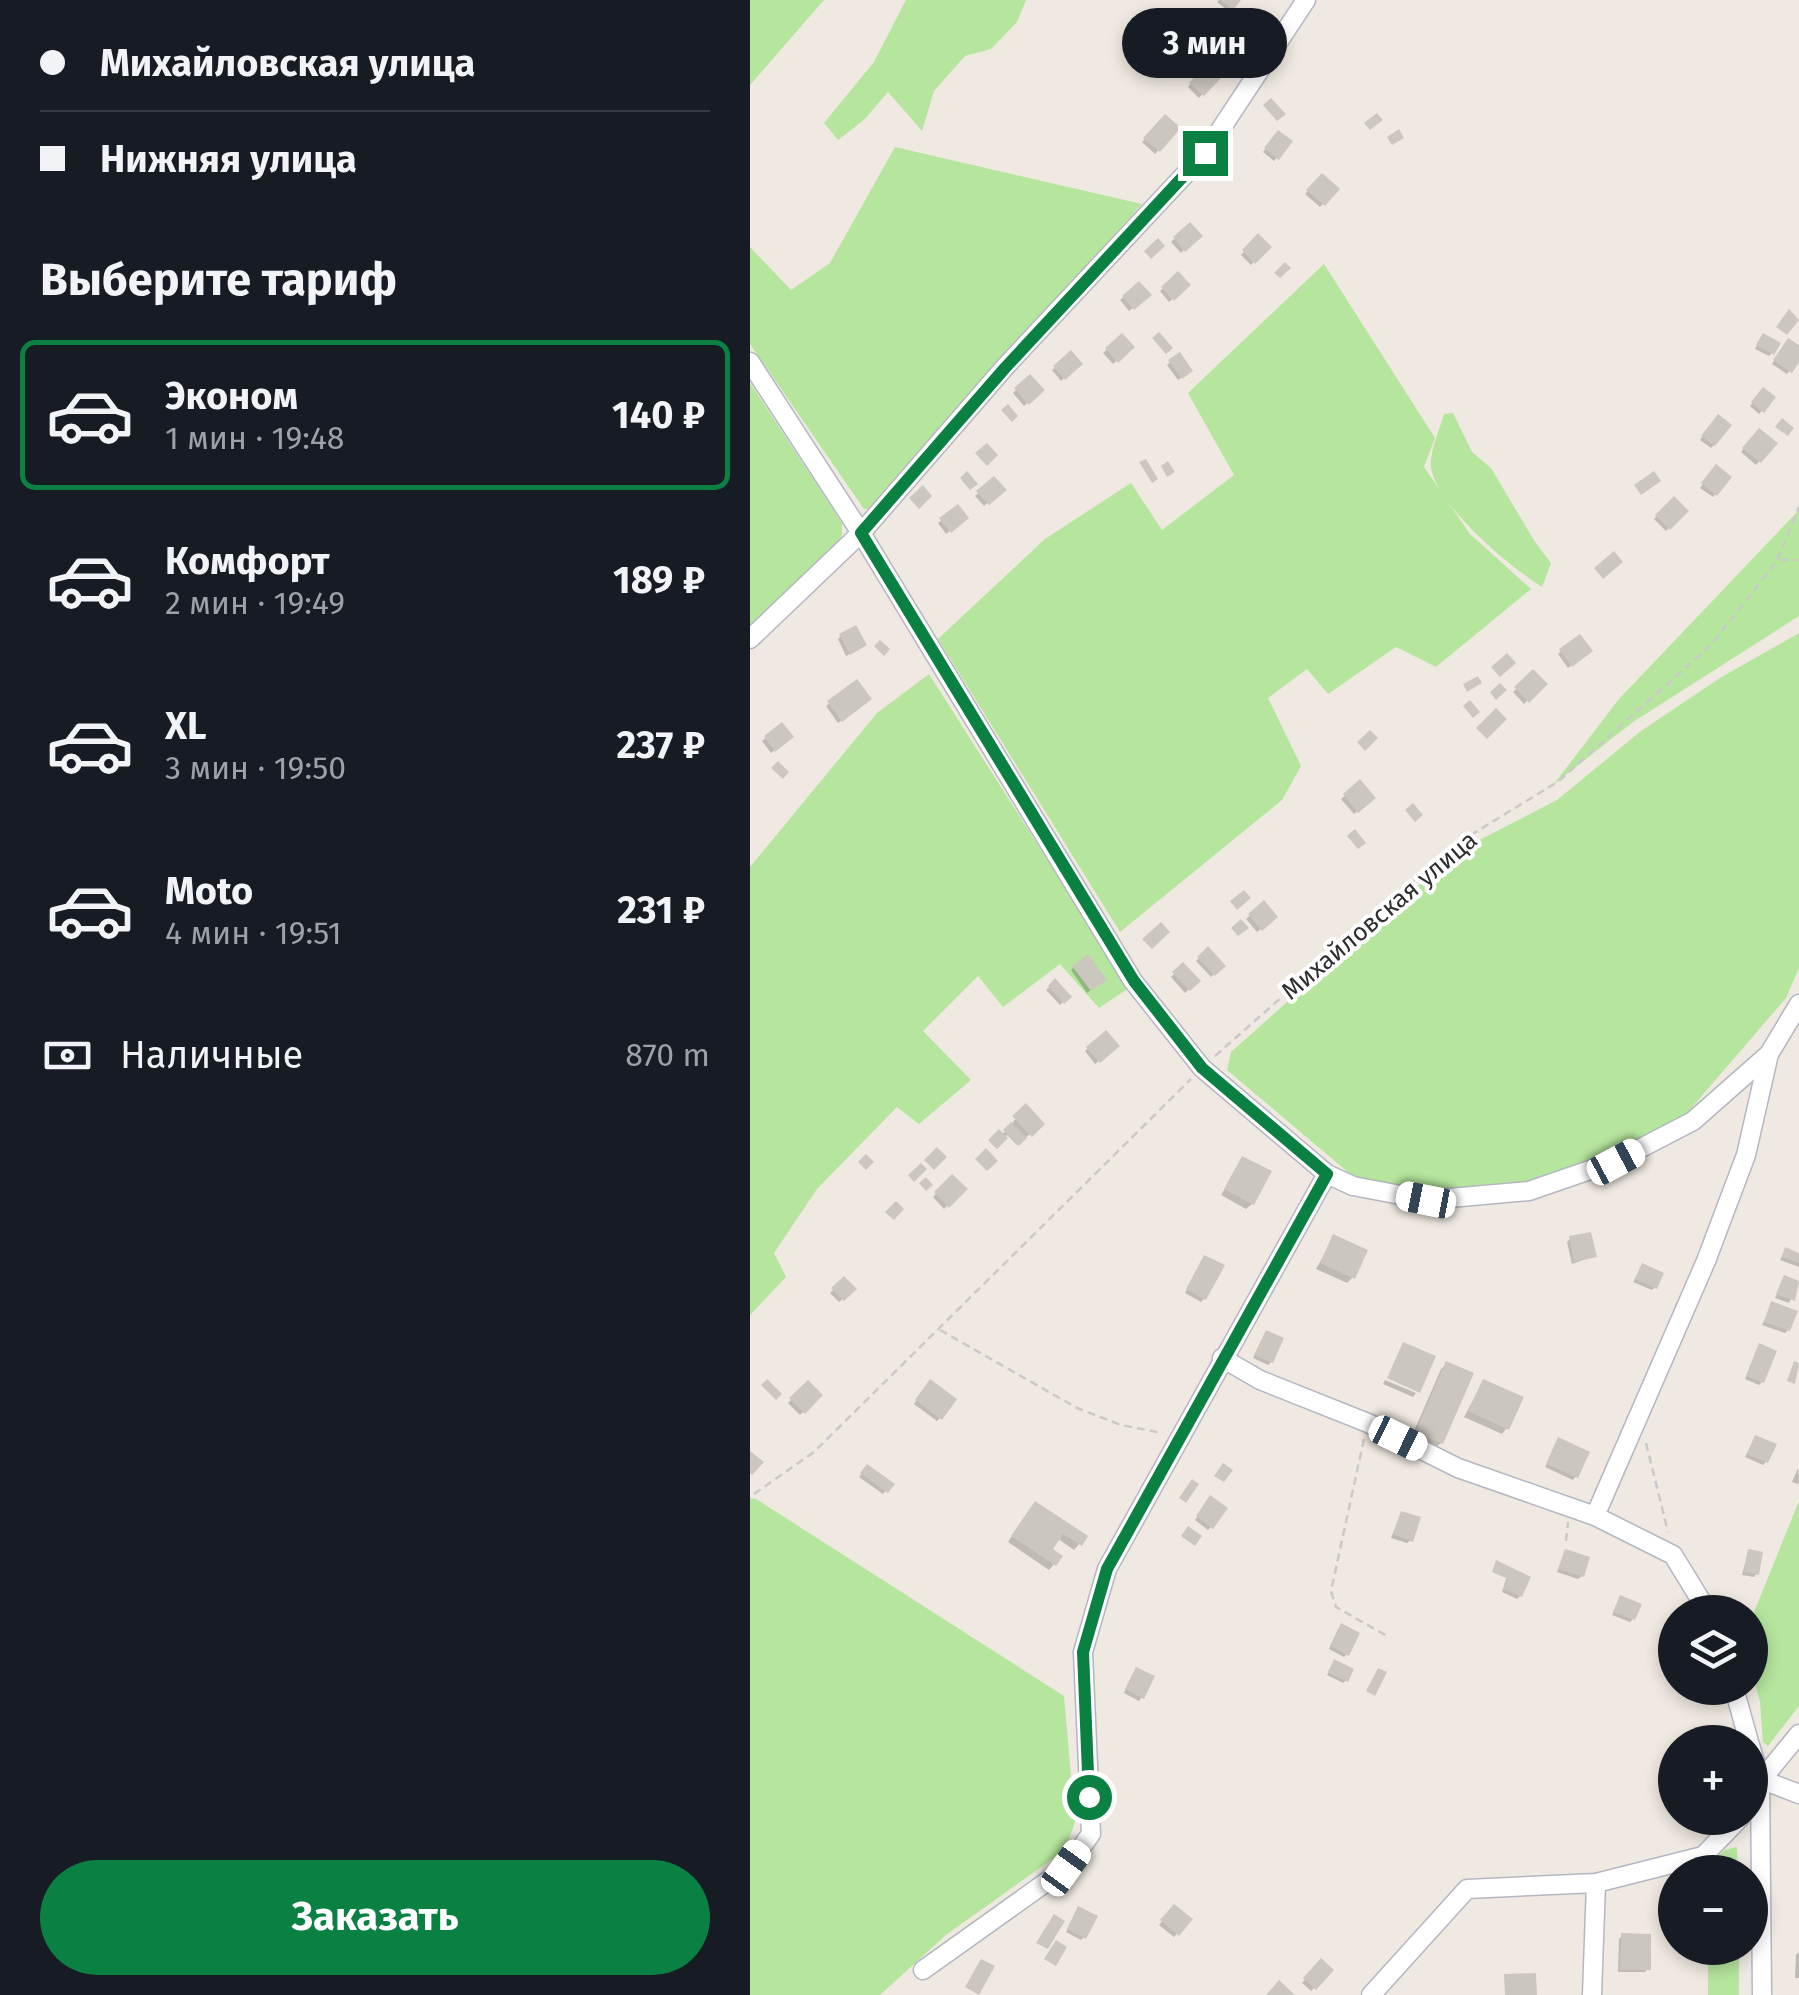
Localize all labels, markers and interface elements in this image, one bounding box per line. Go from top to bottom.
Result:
callout: 3 мин [1122,8,1288,78]
text: 3 мин [1163,24,1246,62]
text: Михайловская улица [100,40,475,86]
route end [1183,131,1228,176]
text: Нижняя улица [100,136,357,182]
text: Выберите тариф [40,253,397,307]
icon: car [45,370,135,460]
text: Эконом [165,373,298,419]
text: 140 ₽ [612,392,705,438]
text: 1 мин · 19:48 [165,419,344,457]
icon: car [45,535,135,625]
text: Комфорт [165,538,329,584]
text: 189 ₽ [613,557,705,603]
text: 2 мин · 19:49 [165,584,345,622]
icon: car [45,700,135,790]
text: XL [165,703,207,749]
text: 237 ₽ [617,722,705,768]
text: 3 мин · 19:50 [165,749,346,787]
street label: Михайловская улица [1276,825,1484,1006]
icon: car [45,865,135,955]
text: Moto [165,868,253,914]
text: 231 ₽ [617,887,705,933]
text: 4 мин · 19:51 [165,914,342,952]
icon: cash [40,1028,95,1083]
text: Наличные [120,1032,303,1078]
text: 870 m [625,1036,710,1074]
car [1582,1135,1650,1189]
car [1394,1180,1458,1220]
car [1364,1411,1432,1465]
map controls [1658,1595,1768,1965]
button: layers [1658,1595,1768,1705]
button: + [1658,1725,1768,1835]
route start [1067,1775,1112,1820]
car [1036,1835,1096,1901]
button: − [1658,1855,1768,1965]
button: Заказать [40,1860,710,1975]

